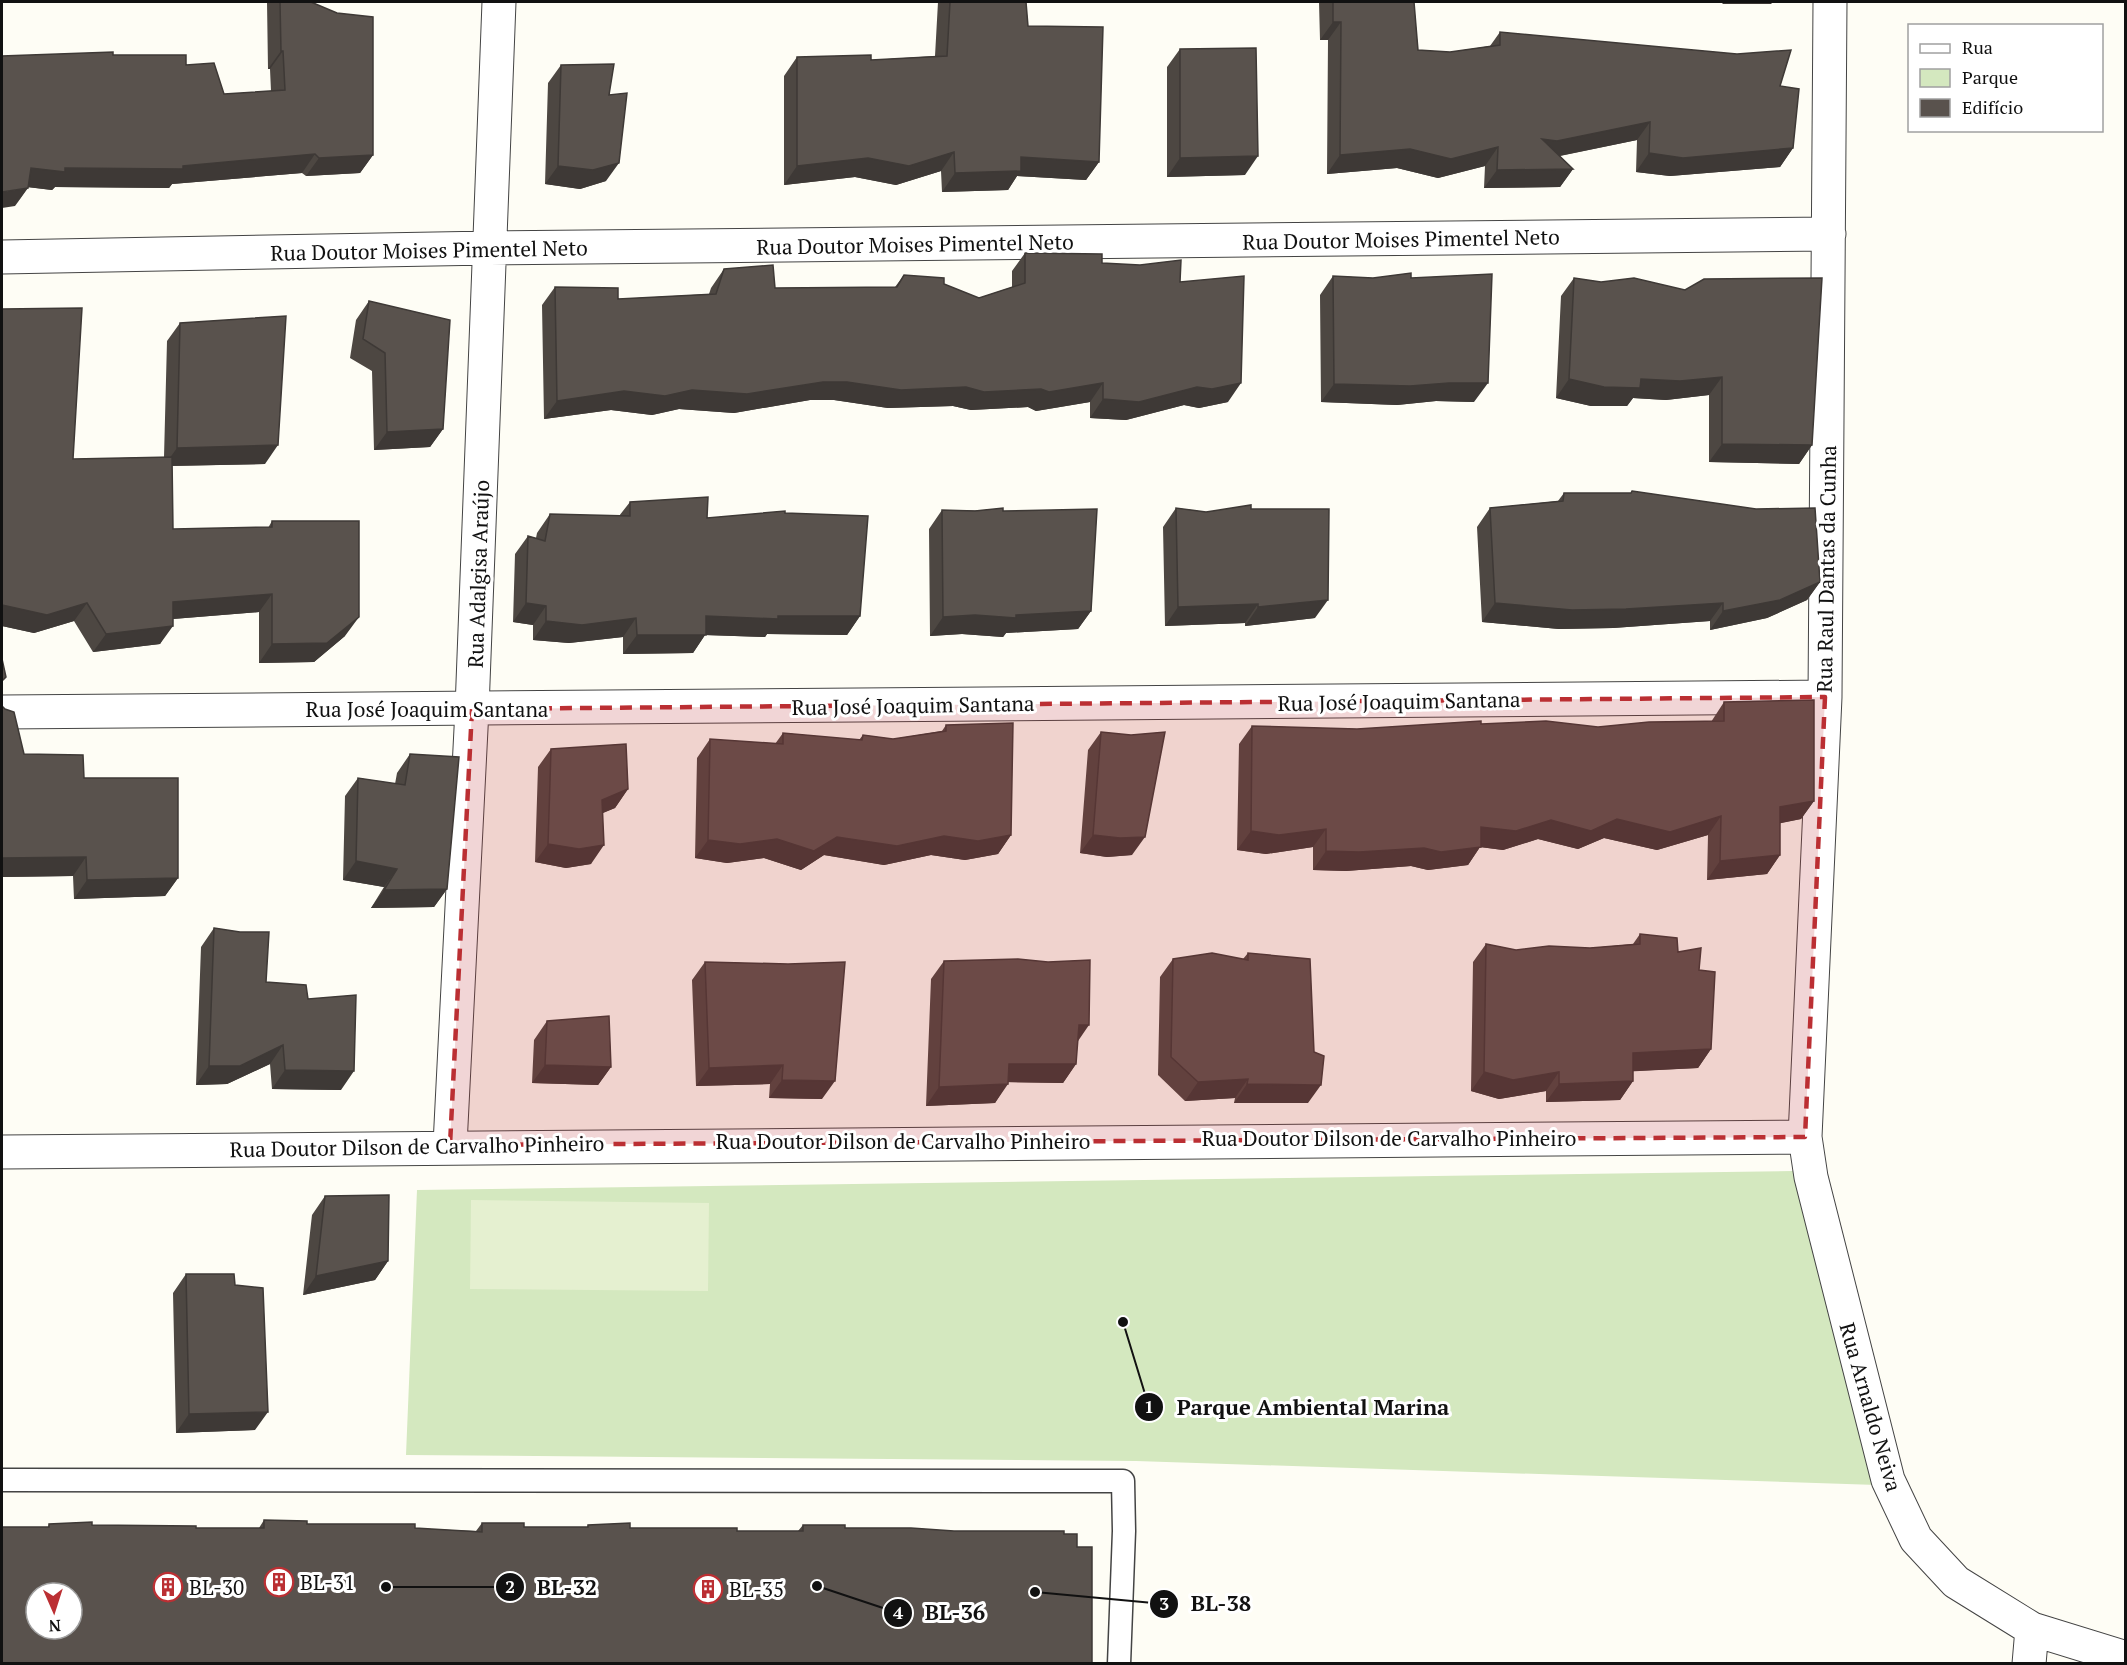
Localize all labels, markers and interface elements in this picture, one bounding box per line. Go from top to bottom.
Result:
legend [1908,24,2103,132]
text: Rua [1962,35,1993,59]
text: Parque [1962,65,2018,89]
text: Edifício [1962,95,2023,119]
street label: Rua Doutor Moises Pimentel Neto [1242,222,1560,256]
street label: Rua Doutor Moises Pimentel Neto [756,227,1074,261]
street label: Rua Doutor Moises Pimentel Neto [270,233,588,267]
street label: Rua Raul Dantas da Cunha [1810,445,1842,693]
street label: Rua Adalgisa Araújo [461,479,495,669]
street label: Rua José Joaquim Santana [1277,685,1521,717]
street label: Rua José Joaquim Santana [791,689,1035,721]
street label: Rua José Joaquim Santana [306,695,549,723]
street label: Rua Doutor Dilson de Carvalho Pinheiro [1202,1124,1576,1152]
street label: Rua Doutor Dilson de Carvalho Pinheiro [716,1127,1090,1155]
street label: Rua Doutor Dilson de Carvalho Pinheiro [229,1129,605,1163]
street label: Rua Arnaldo Neiva [1834,1319,1909,1495]
callout: Parque Ambiental Marina [1134,1387,1461,1427]
text: Parque Ambiental Marina [1177,1392,1449,1421]
text: 1 [1144,1394,1154,1418]
building icon: BL-31 [263,1566,295,1598]
callout: BL-32 [495,1567,609,1607]
place label: BL-31 [300,1568,355,1596]
building icon: BL-30 [152,1571,184,1603]
text: BL-32 [537,1572,597,1601]
place label: BL-30 [189,1573,244,1601]
building icon: BL-35 [692,1573,724,1605]
text: 2 [505,1574,515,1598]
place label: BL-35 [729,1575,784,1603]
north arrow [24,1581,84,1641]
callout: BL-38 [1149,1584,1263,1624]
text: BL-38 [1191,1588,1251,1617]
text: 3 [1159,1591,1169,1615]
callout: BL-36 [883,1593,998,1633]
text: BL-36 [925,1597,985,1626]
text: 4 [893,1600,904,1624]
text: N [48,1615,61,1637]

